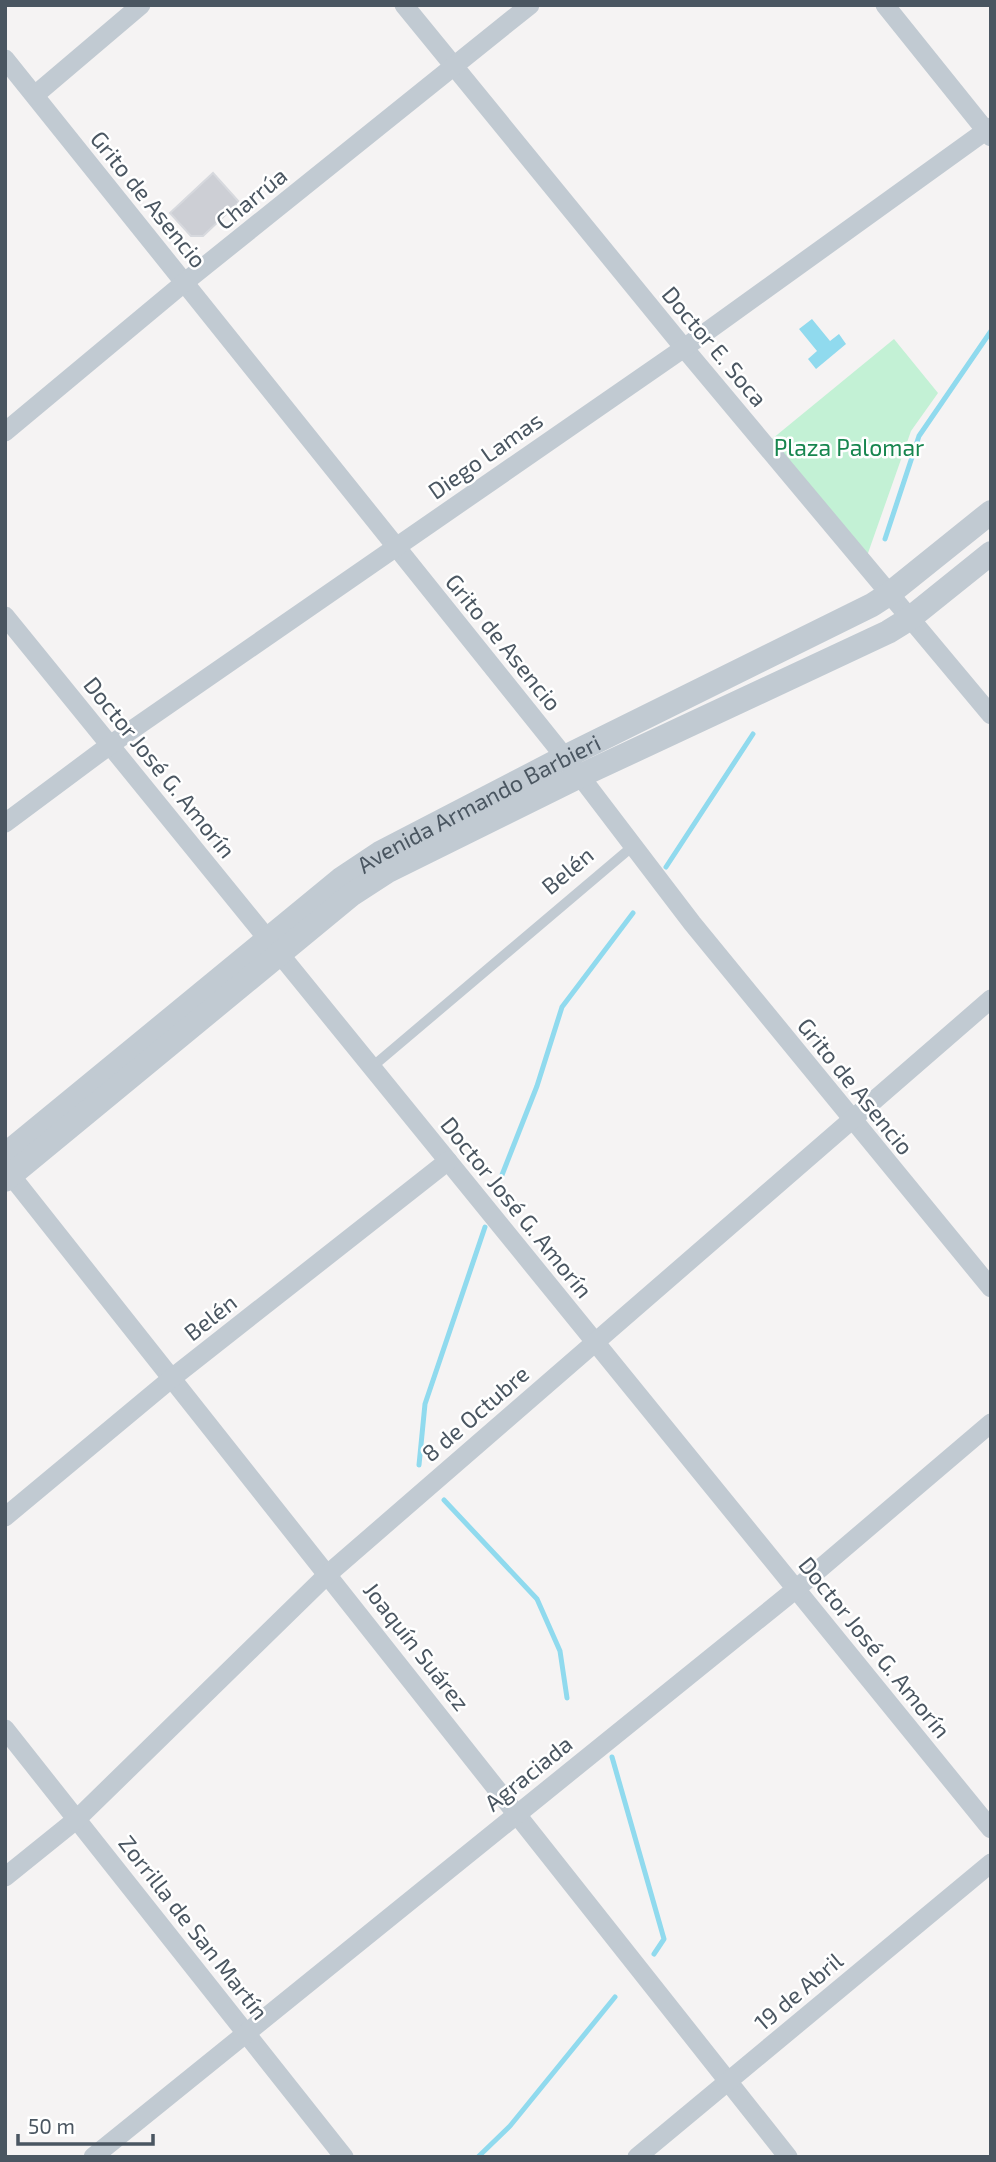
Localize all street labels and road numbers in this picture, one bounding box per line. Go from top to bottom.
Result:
street label: Grito de Asencio [85,125,213,273]
street label: Charrúa [210,161,292,235]
street label: Doctor E. Soca [657,280,773,412]
street label: Diego Lamas [422,405,548,505]
street label: Grito de Asencio [440,568,568,716]
street label: Doctor José G. Amorín [78,671,242,863]
street label: Avenida Armando Barbieri [351,728,605,879]
street label: Belén [535,840,599,900]
street label: Grito de Asencio [792,1012,920,1160]
street label: Doctor José G. Amorín [435,1111,599,1303]
street label: Belén [178,1288,242,1346]
street label: 8 de Octubre [416,1359,534,1467]
street label: Doctor José G. Amorín [793,1551,957,1743]
street label: Joaquín Suárez [358,1576,476,1716]
street label: Agraciada [479,1729,577,1817]
street label: Zorrilla de San Martín [113,1829,275,2025]
street label: 19 de Abril [748,1946,848,2036]

